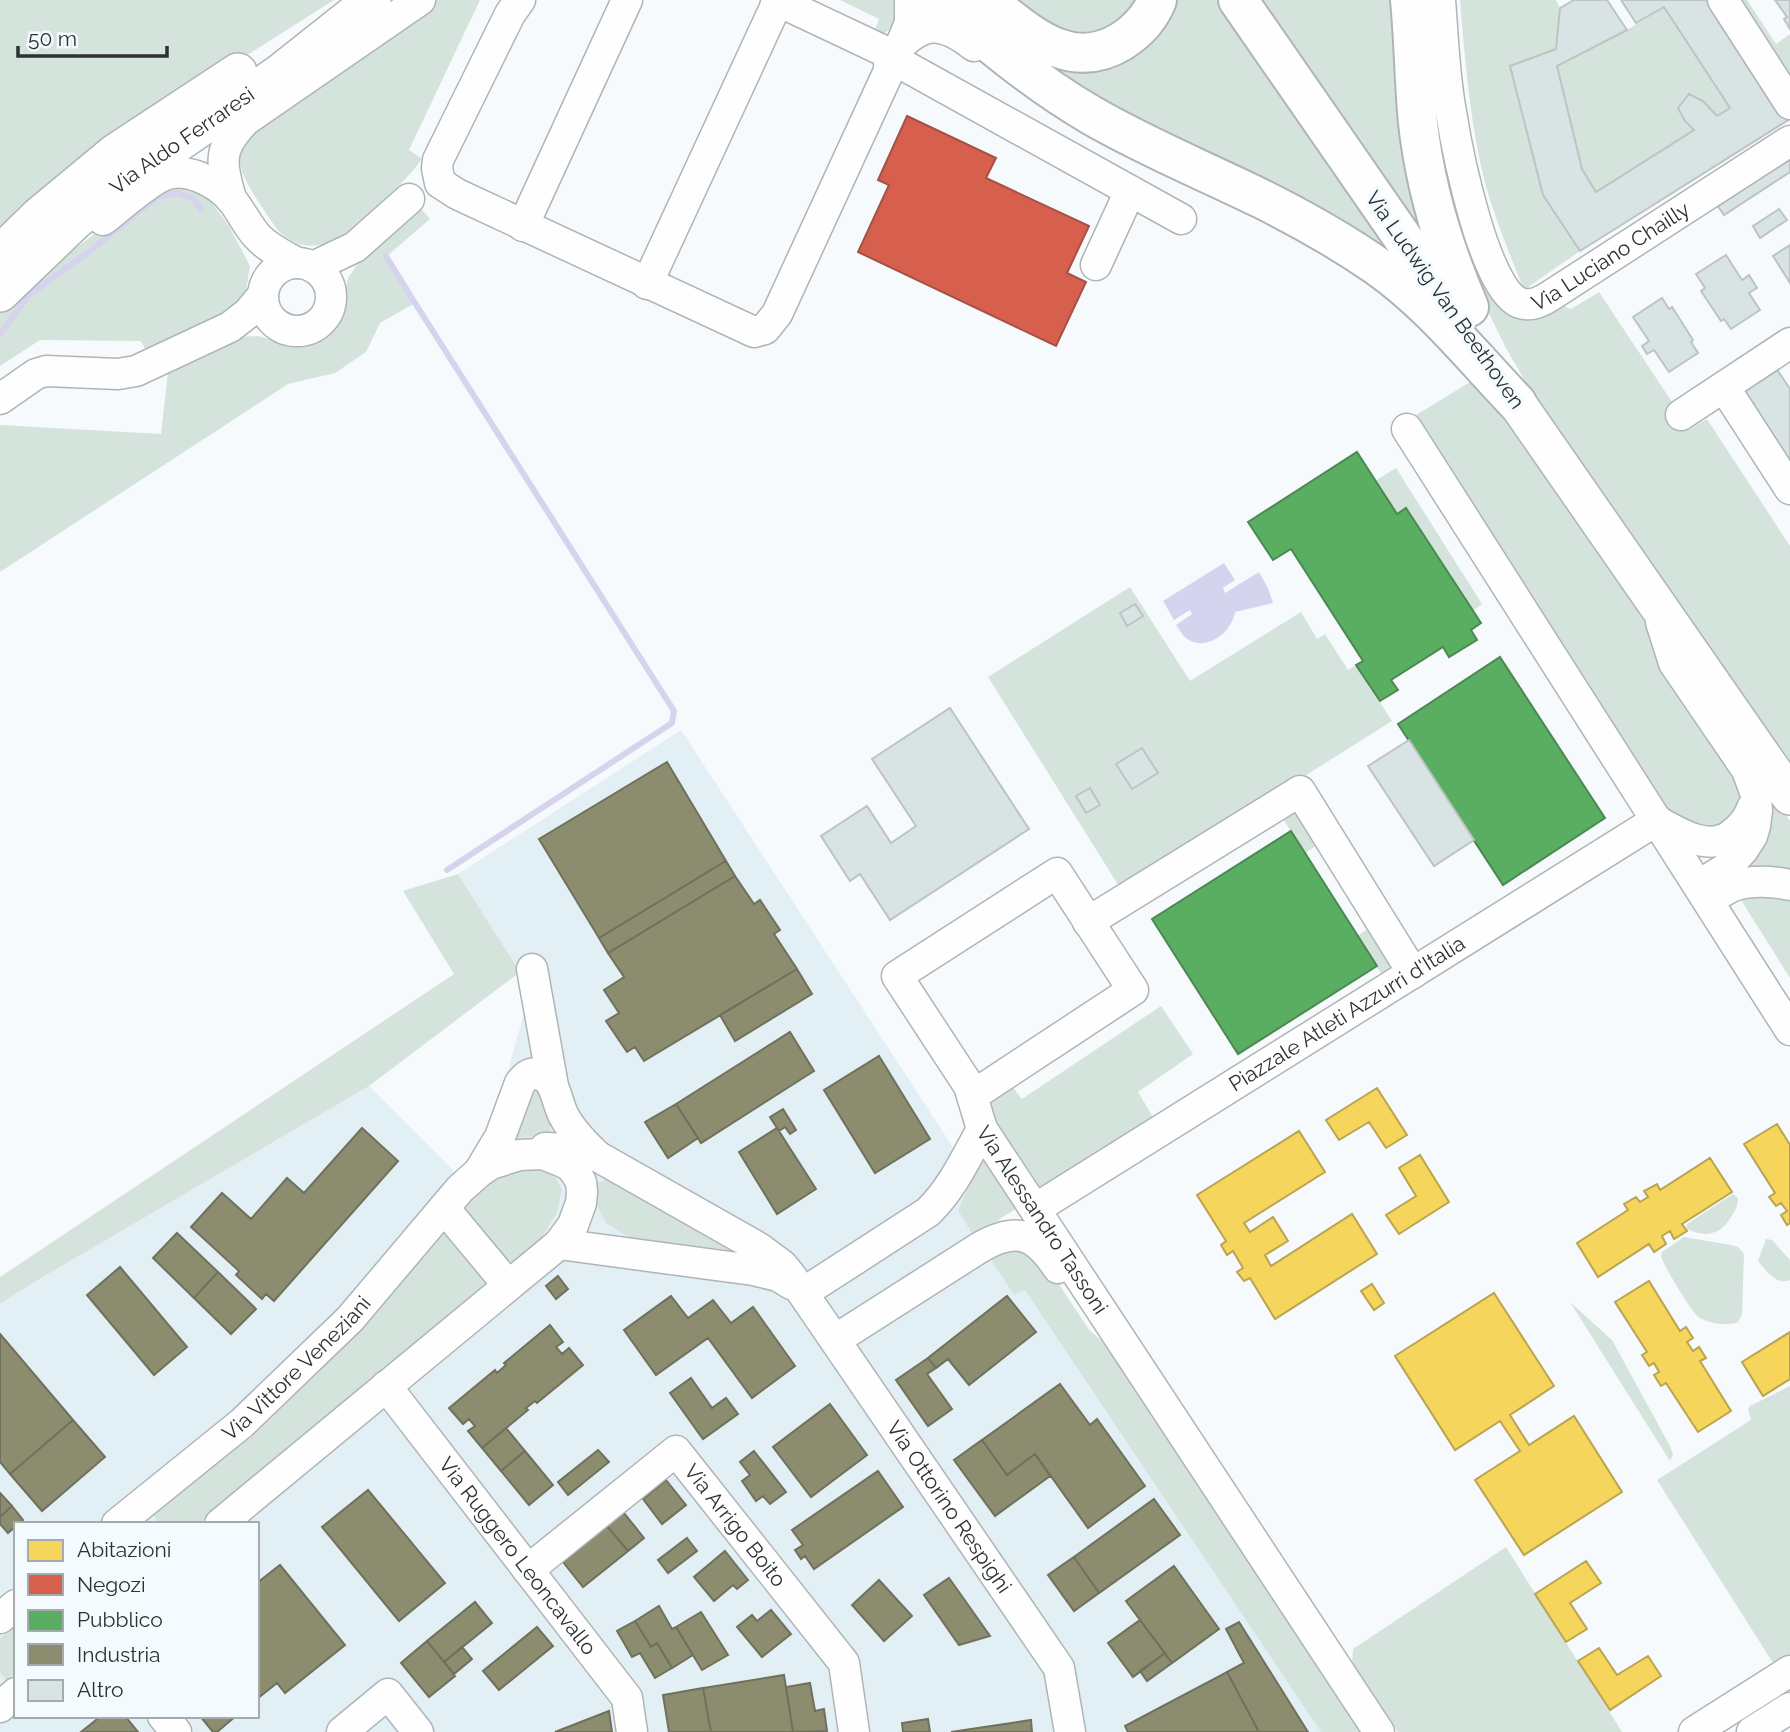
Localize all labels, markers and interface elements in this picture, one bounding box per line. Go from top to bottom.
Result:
scale bar [18,14,166,58]
text: 50 m [28,26,77,51]
street label: Via Aldo Ferraresi [105,81,259,199]
street label: Via Ludwig Van Beethoven [1361,186,1530,413]
street label: Via Luciano Chailly [1528,196,1694,316]
street label: Piazzale Atleti Azzurri d'Italia [1224,930,1469,1097]
street label: Via Alessandro Tassoni [971,1121,1113,1319]
street label: Via Vittore Veneziani [217,1291,376,1446]
street label: Via Ottorino Respighi [882,1416,1017,1598]
street label: Via Ruggero Leoncavallo [434,1452,602,1660]
street label: Via Arrigo Boito [679,1459,792,1592]
legend [14,1522,259,1718]
text: Abitazioni [77,1537,171,1562]
text: Negozi [77,1572,146,1597]
text: Pubblico [77,1607,163,1632]
text: Industria [77,1642,161,1667]
text: Altro [77,1677,123,1702]

